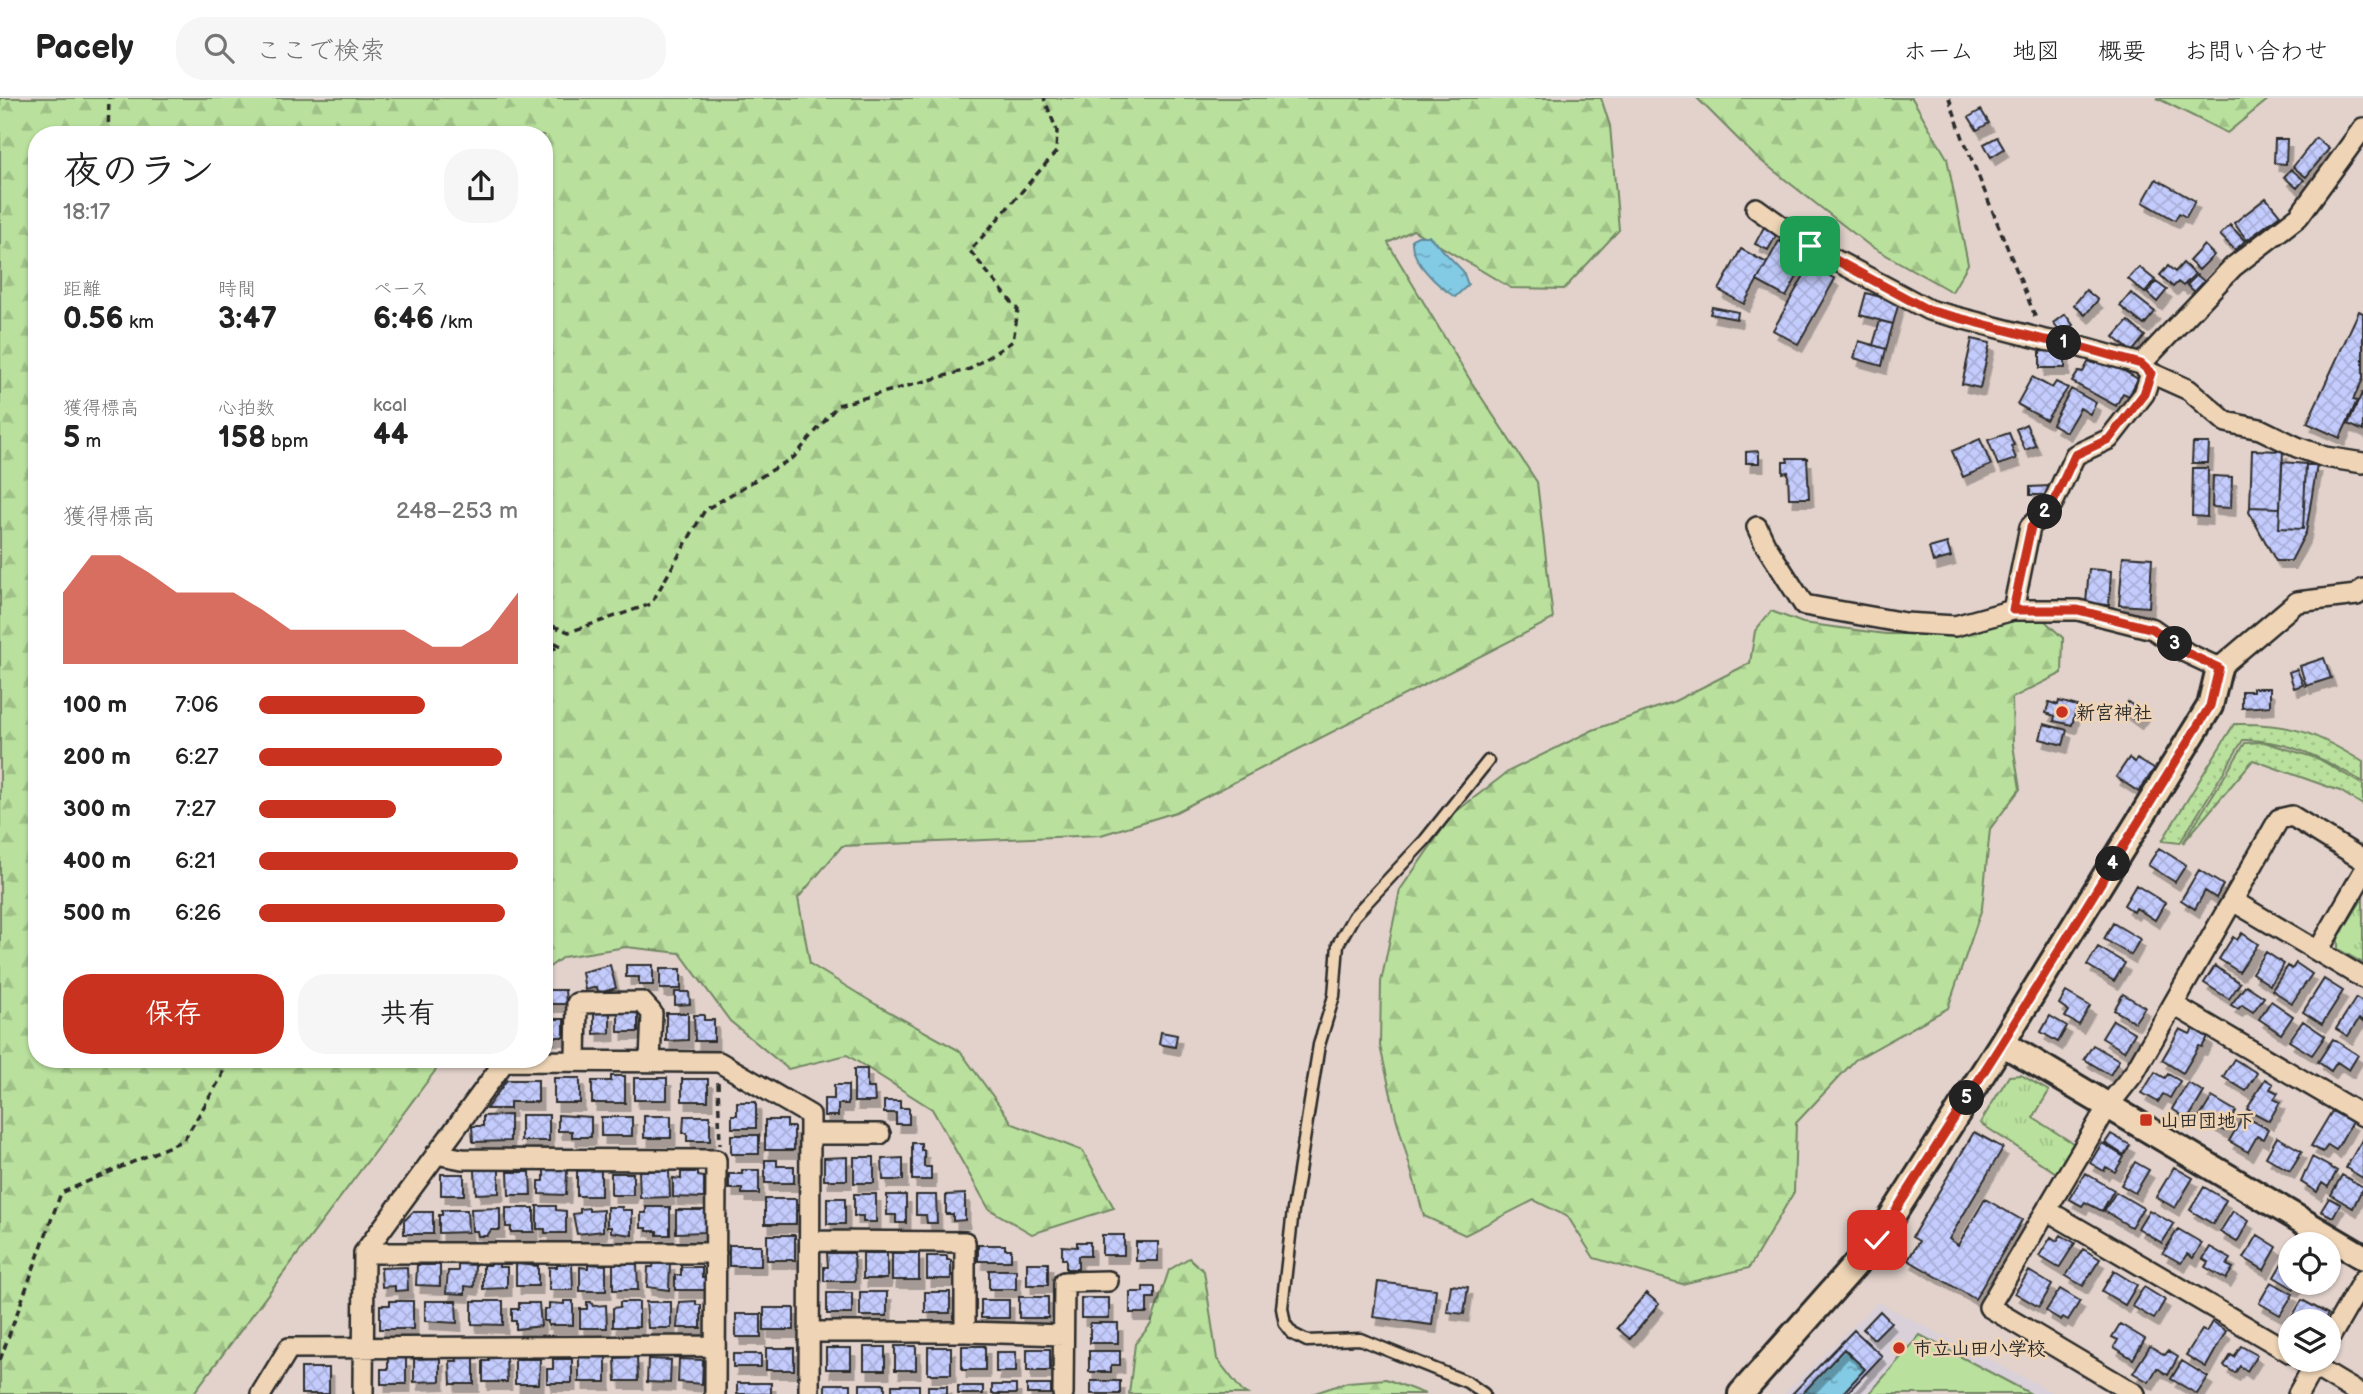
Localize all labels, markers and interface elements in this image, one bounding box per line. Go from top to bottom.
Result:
search box [176,17,666,80]
text: Pacely [35,28,134,68]
icon: search [200,29,238,67]
text: ここで検索 [256,36,386,67]
text: ホーム [1903,37,1974,66]
text: 地図 [2012,37,2060,66]
text: 概要 [2098,37,2146,66]
text: お問い合わせ [2184,37,2328,66]
text: 夜のラン [63,149,215,194]
button: share [444,149,518,223]
text: 18:17 [63,198,110,226]
pin [1780,216,1840,276]
icon: arrive [1791,227,1829,265]
text: 距離 [63,278,101,301]
text: 時間 [218,278,256,301]
text: ペース [373,278,429,301]
text: 0.56 [63,301,124,337]
text: 3:47 [218,301,277,337]
text: 6:46 [373,301,434,337]
text: km [124,311,154,334]
text: /km [434,311,473,334]
pin: 1 [2046,326,2082,360]
text: 1 [2060,331,2068,354]
text: kcal [373,394,407,417]
text: 獲得標高 [63,397,139,420]
text: 心拍数 [218,397,275,420]
text: 44 [373,417,408,453]
text: 5 [63,420,80,456]
text: 158 [218,420,266,456]
text: m [80,430,101,453]
text: bpm [266,430,309,453]
pin: 2 [2028,494,2062,530]
text: 248–253 m [396,497,518,525]
text: 2 [2039,500,2050,523]
text: 獲得標高 [63,503,155,531]
pin: 3 [2158,626,2192,662]
text: 3 [2169,632,2180,655]
text: 100 m [63,691,127,719]
text: 7:06 [175,691,219,719]
place label: 新宮神社 [2076,702,2152,725]
marker: 新宮神社 [2054,704,2070,720]
text: 200 m [63,743,131,771]
text: 6:27 [175,743,219,771]
text: 300 m [63,795,131,823]
text: 7:27 [175,795,216,823]
pin: 4 [2096,846,2130,882]
text: 400 m [63,847,131,875]
text: 6:21 [175,847,216,875]
text: 4 [2107,852,2118,875]
text: 500 m [63,899,131,927]
text: 6:26 [175,899,221,927]
button: 保存 [63,974,284,1054]
button: 共有 [298,974,518,1054]
pin: 5 [1950,1080,1984,1116]
text: 5 [1961,1086,1972,1109]
place label: 山田団地下 [2160,1110,2255,1133]
marker: 山田団地下 [2138,1112,2154,1128]
pin [1847,1210,1907,1270]
icon: check [1858,1221,1896,1259]
map controls [2278,1232,2341,1372]
button: locate [2278,1232,2341,1295]
button: layers [2278,1309,2341,1372]
place label: 市立山田小学校 [1913,1338,2046,1361]
marker: 市立山田小学校 [1891,1340,1907,1356]

